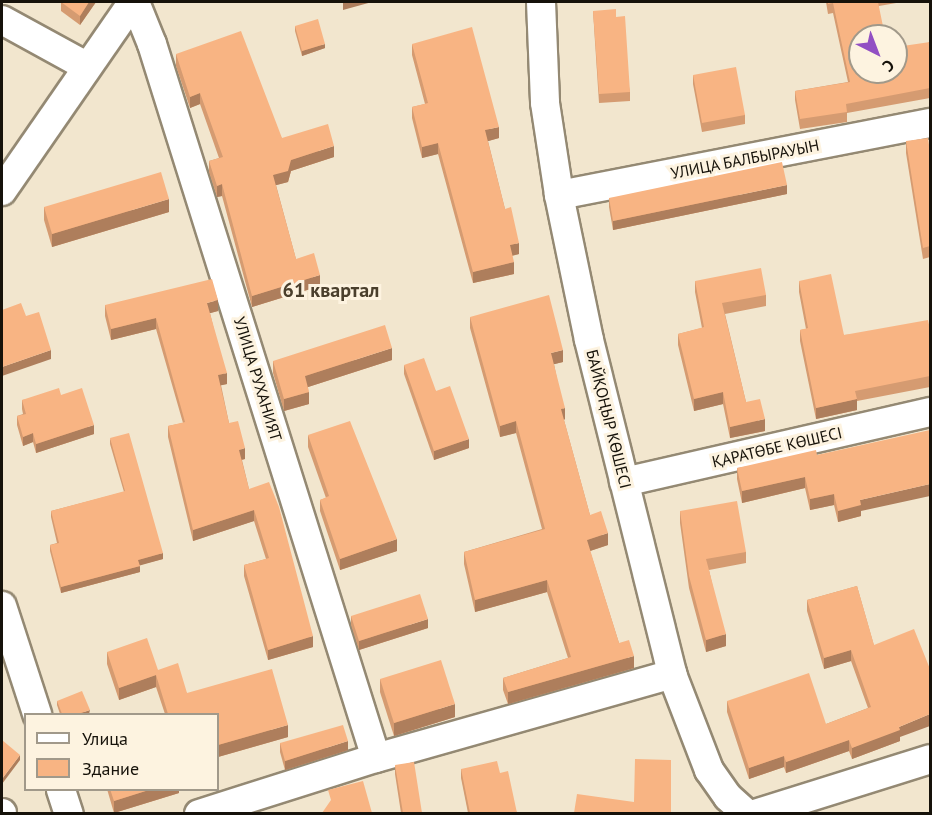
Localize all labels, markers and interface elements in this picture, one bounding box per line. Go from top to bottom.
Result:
north arrow [848,24,908,84]
text: С [879,55,899,76]
street label: УЛИЦА БАЛБЫРАУЫН [669,135,821,183]
district label: 61 квартал [283,278,379,302]
street label: УЛИЦА РУХАНИЯТ [230,314,286,444]
street label: БАЙҚОҢЫР КӨШЕСІ [582,347,636,491]
street label: ҚАРАТӨБЕ КӨШЕСІ [710,423,844,471]
legend [24,713,219,791]
text: Улица [82,727,128,750]
text: Здание [82,757,139,780]

